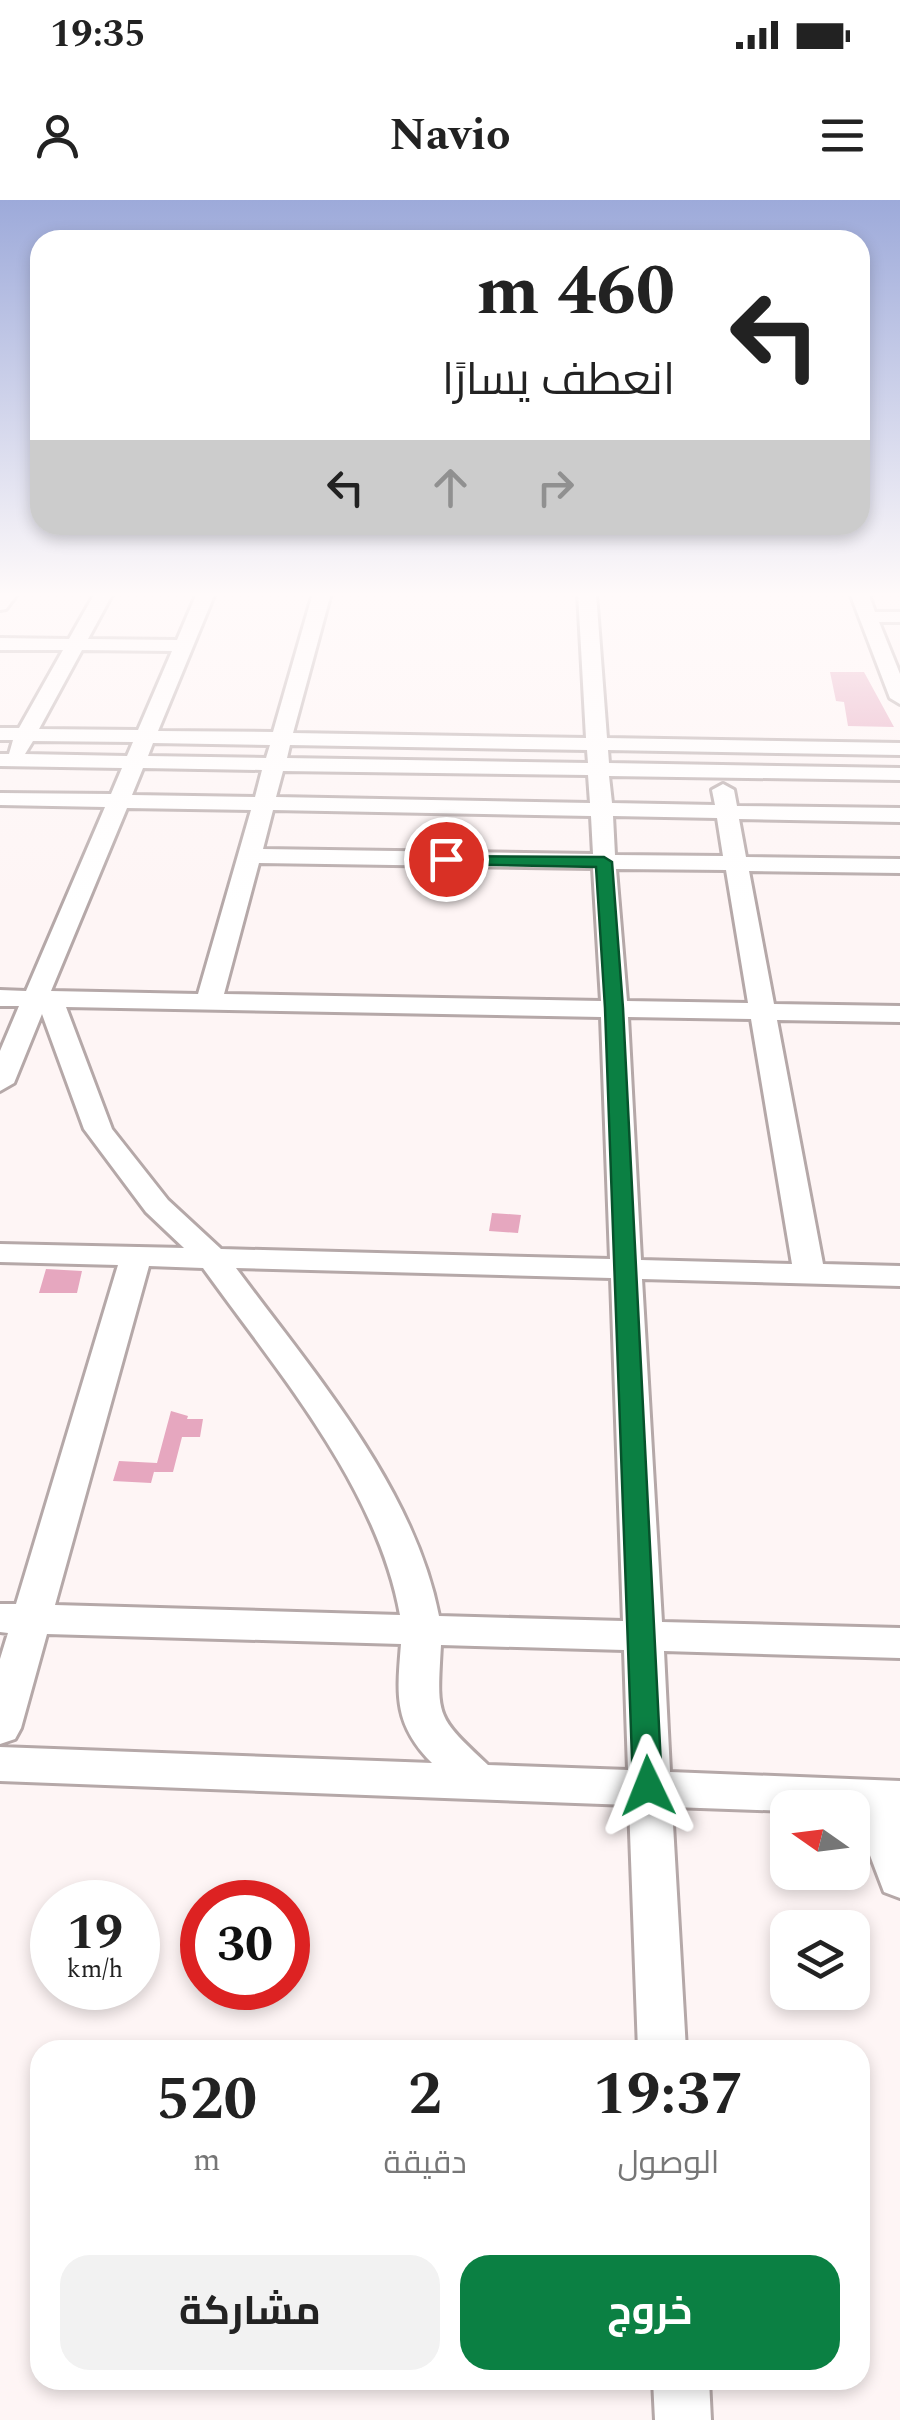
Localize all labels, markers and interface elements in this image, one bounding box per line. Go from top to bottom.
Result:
text: 19:35 [50,6,145,64]
text: Navio [390,101,511,170]
icon: person [30,108,85,163]
icon: menu [815,108,870,163]
text: 460 m [477,239,675,345]
icon: left [710,270,840,400]
text: انعطف يسارًا [442,346,675,415]
icon: left [318,460,373,515]
icon: ahead [423,460,478,515]
icon: right [528,460,583,515]
pin [404,817,489,902]
icon: arrive [419,832,474,887]
position arrow [596,1734,700,1838]
north arrow [770,1790,870,1890]
map controls [770,1790,870,2010]
speed limit sign: 30 [180,1880,310,2010]
text: 19 [67,1895,123,1971]
button: layers [770,1910,870,2010]
text: km/h [67,1951,123,1989]
text: 2 [408,2049,442,2141]
text: 19:37 [593,2049,744,2141]
text: 520 [156,2054,257,2146]
text: m [193,2136,221,2185]
text: دقيقة [384,2139,467,2188]
text: الوصول [617,2139,719,2188]
button: مشاركة [60,2255,440,2370]
button: خروج [460,2255,840,2370]

